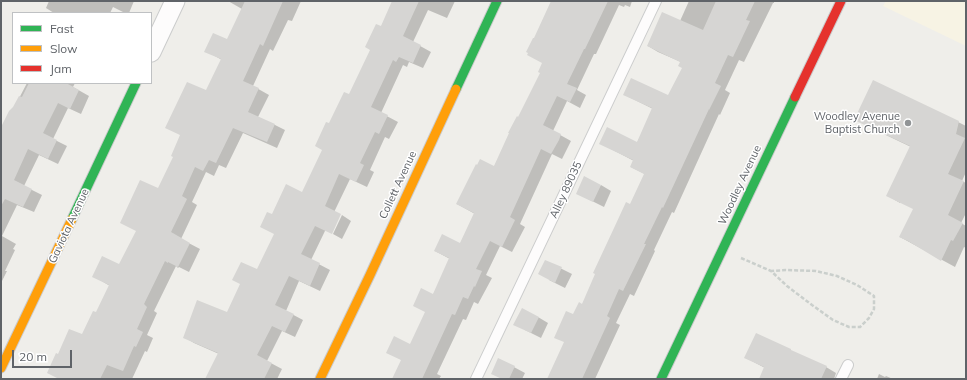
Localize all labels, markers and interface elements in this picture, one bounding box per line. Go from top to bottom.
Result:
legend [12,12,152,84]
text: Fast [50,21,74,36]
text: Slow [50,41,78,56]
text: Jam [50,61,72,76]
place label: Woodley Avenue Baptist Church [814,110,900,136]
marker: Woodley Avenue Baptist Church [903,118,913,128]
street label: Woodley Avenue [716,143,764,227]
street label: Collett Avenue [377,149,419,221]
street label: Alley 89035 [547,160,585,220]
street label: Gaviota Avenue [46,187,92,265]
scale bar [14,342,74,368]
text: 20 m [19,349,47,364]

